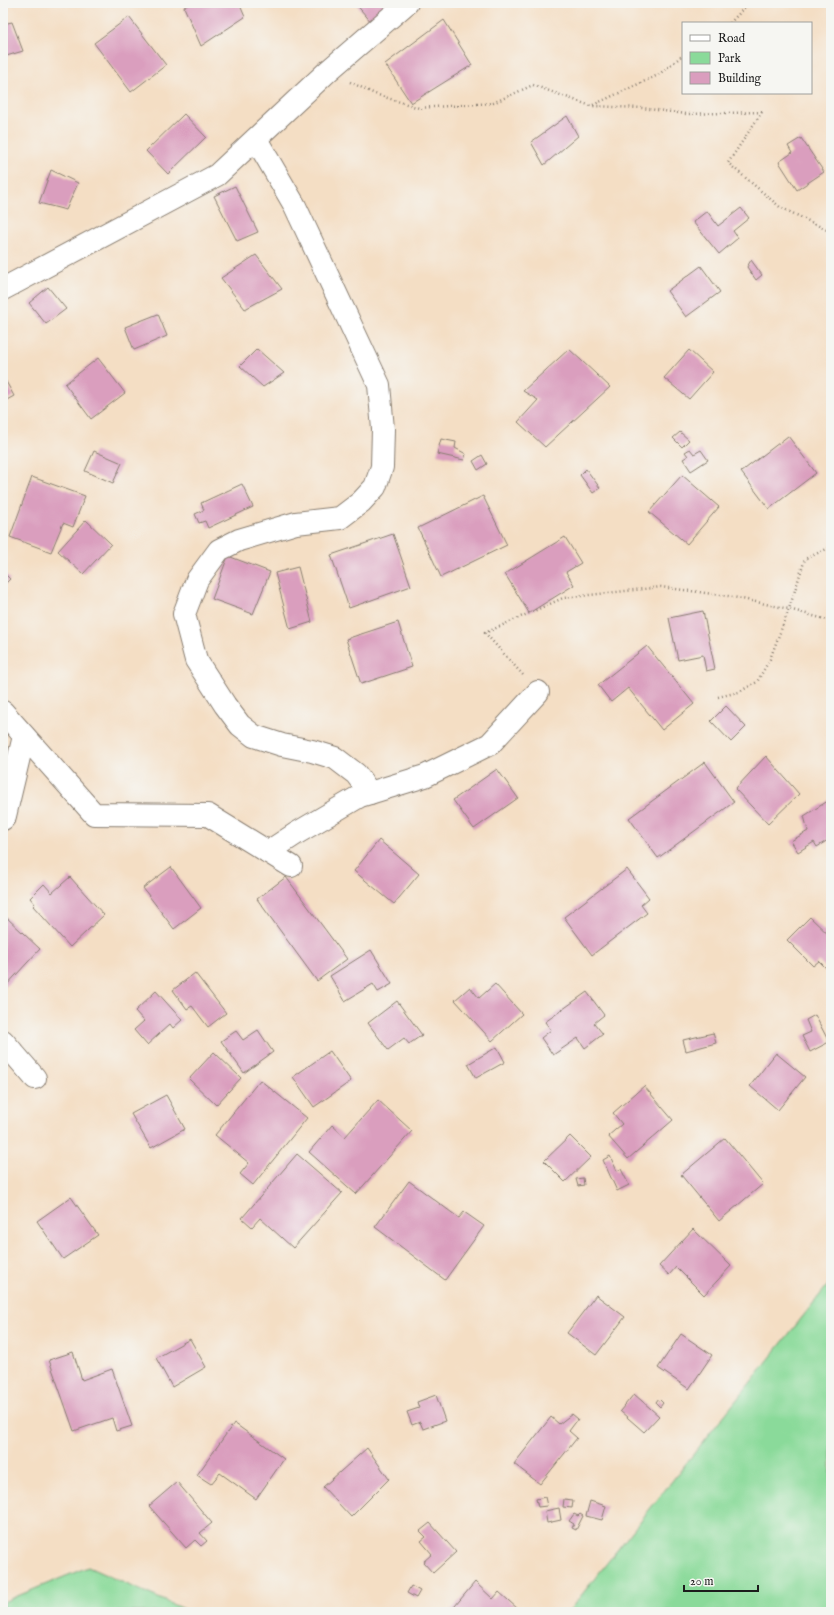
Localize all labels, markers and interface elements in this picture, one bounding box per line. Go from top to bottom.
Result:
legend [682,22,812,94]
text: Road [718,31,746,46]
text: Park [718,51,741,66]
text: Building [718,71,762,86]
scale bar [684,1567,758,1593]
text: 20 m [690,1574,713,1589]

